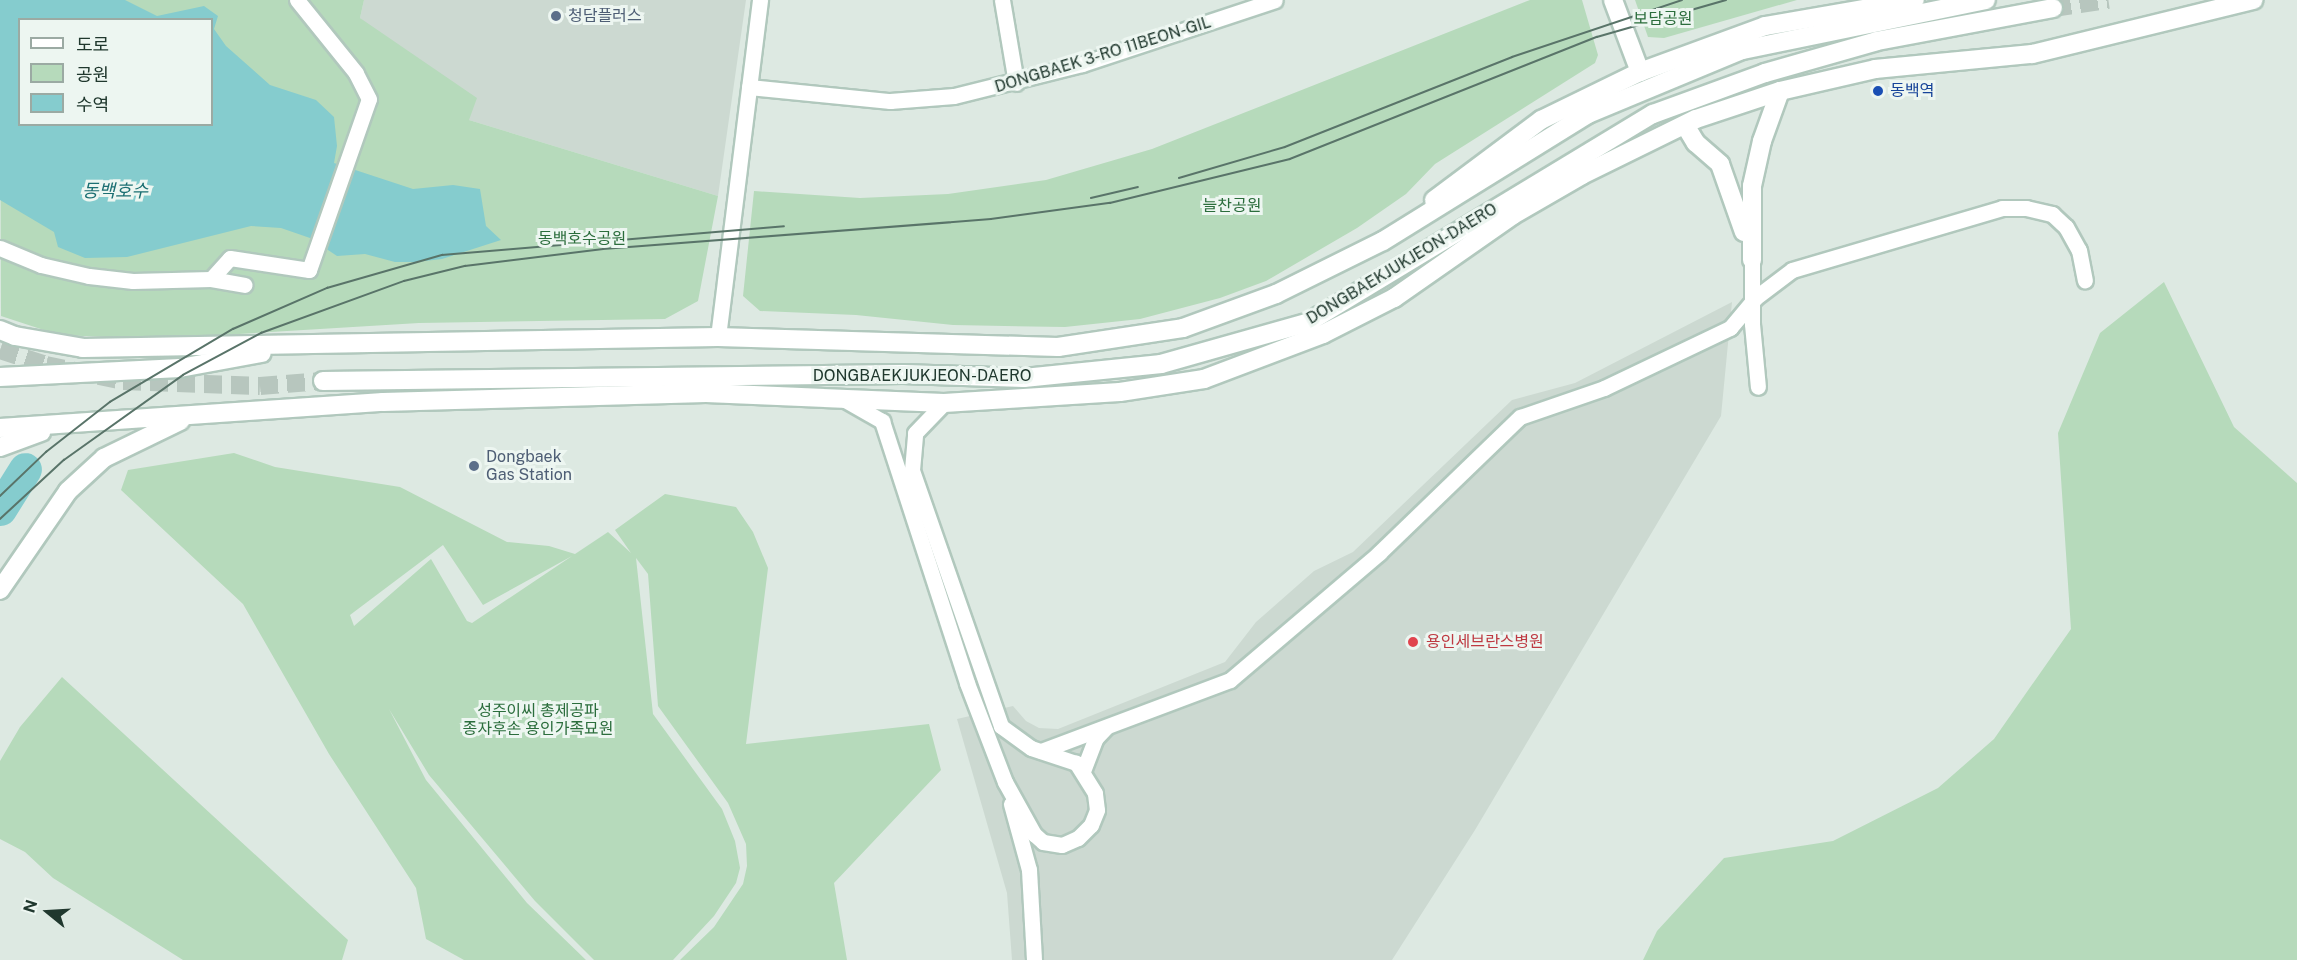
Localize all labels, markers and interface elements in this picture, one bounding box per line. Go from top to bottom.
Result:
place label: 청담플러스 [568,6,642,26]
marker: 청담플러스 [549,9,563,23]
park label: 보담공원 [1634,9,1692,29]
street label: DONGBAEK 3-RO 11BEON-GIL [993,13,1213,97]
legend [18,18,213,126]
text: 도로 [76,34,109,55]
text: 공원 [76,64,109,85]
place label: 동백역 [1890,81,1934,101]
marker: 동백역 [1871,84,1885,98]
text: 수역 [76,94,109,115]
water label: 동백호수 [82,180,148,202]
park label: 늘찬공원 [1203,196,1261,216]
street label: DONGBAEKJUKJEON-DAERO [1303,199,1501,329]
park label: 동백호수공원 [538,229,626,249]
street label: DONGBAEKJUKJEON-DAERO [813,366,1031,386]
place label: Dongbaek Gas Station [486,447,572,485]
marker: Dongbaek Gas Station [467,459,481,473]
place label: 용인세브란스병원 [1426,632,1544,652]
marker: 용인세브란스병원 [1404,633,1422,651]
park label: 성주이씨 총제공파 종자후손 용인가족묘원 [462,701,614,739]
north arrow [18,882,78,942]
text: N [19,897,41,915]

